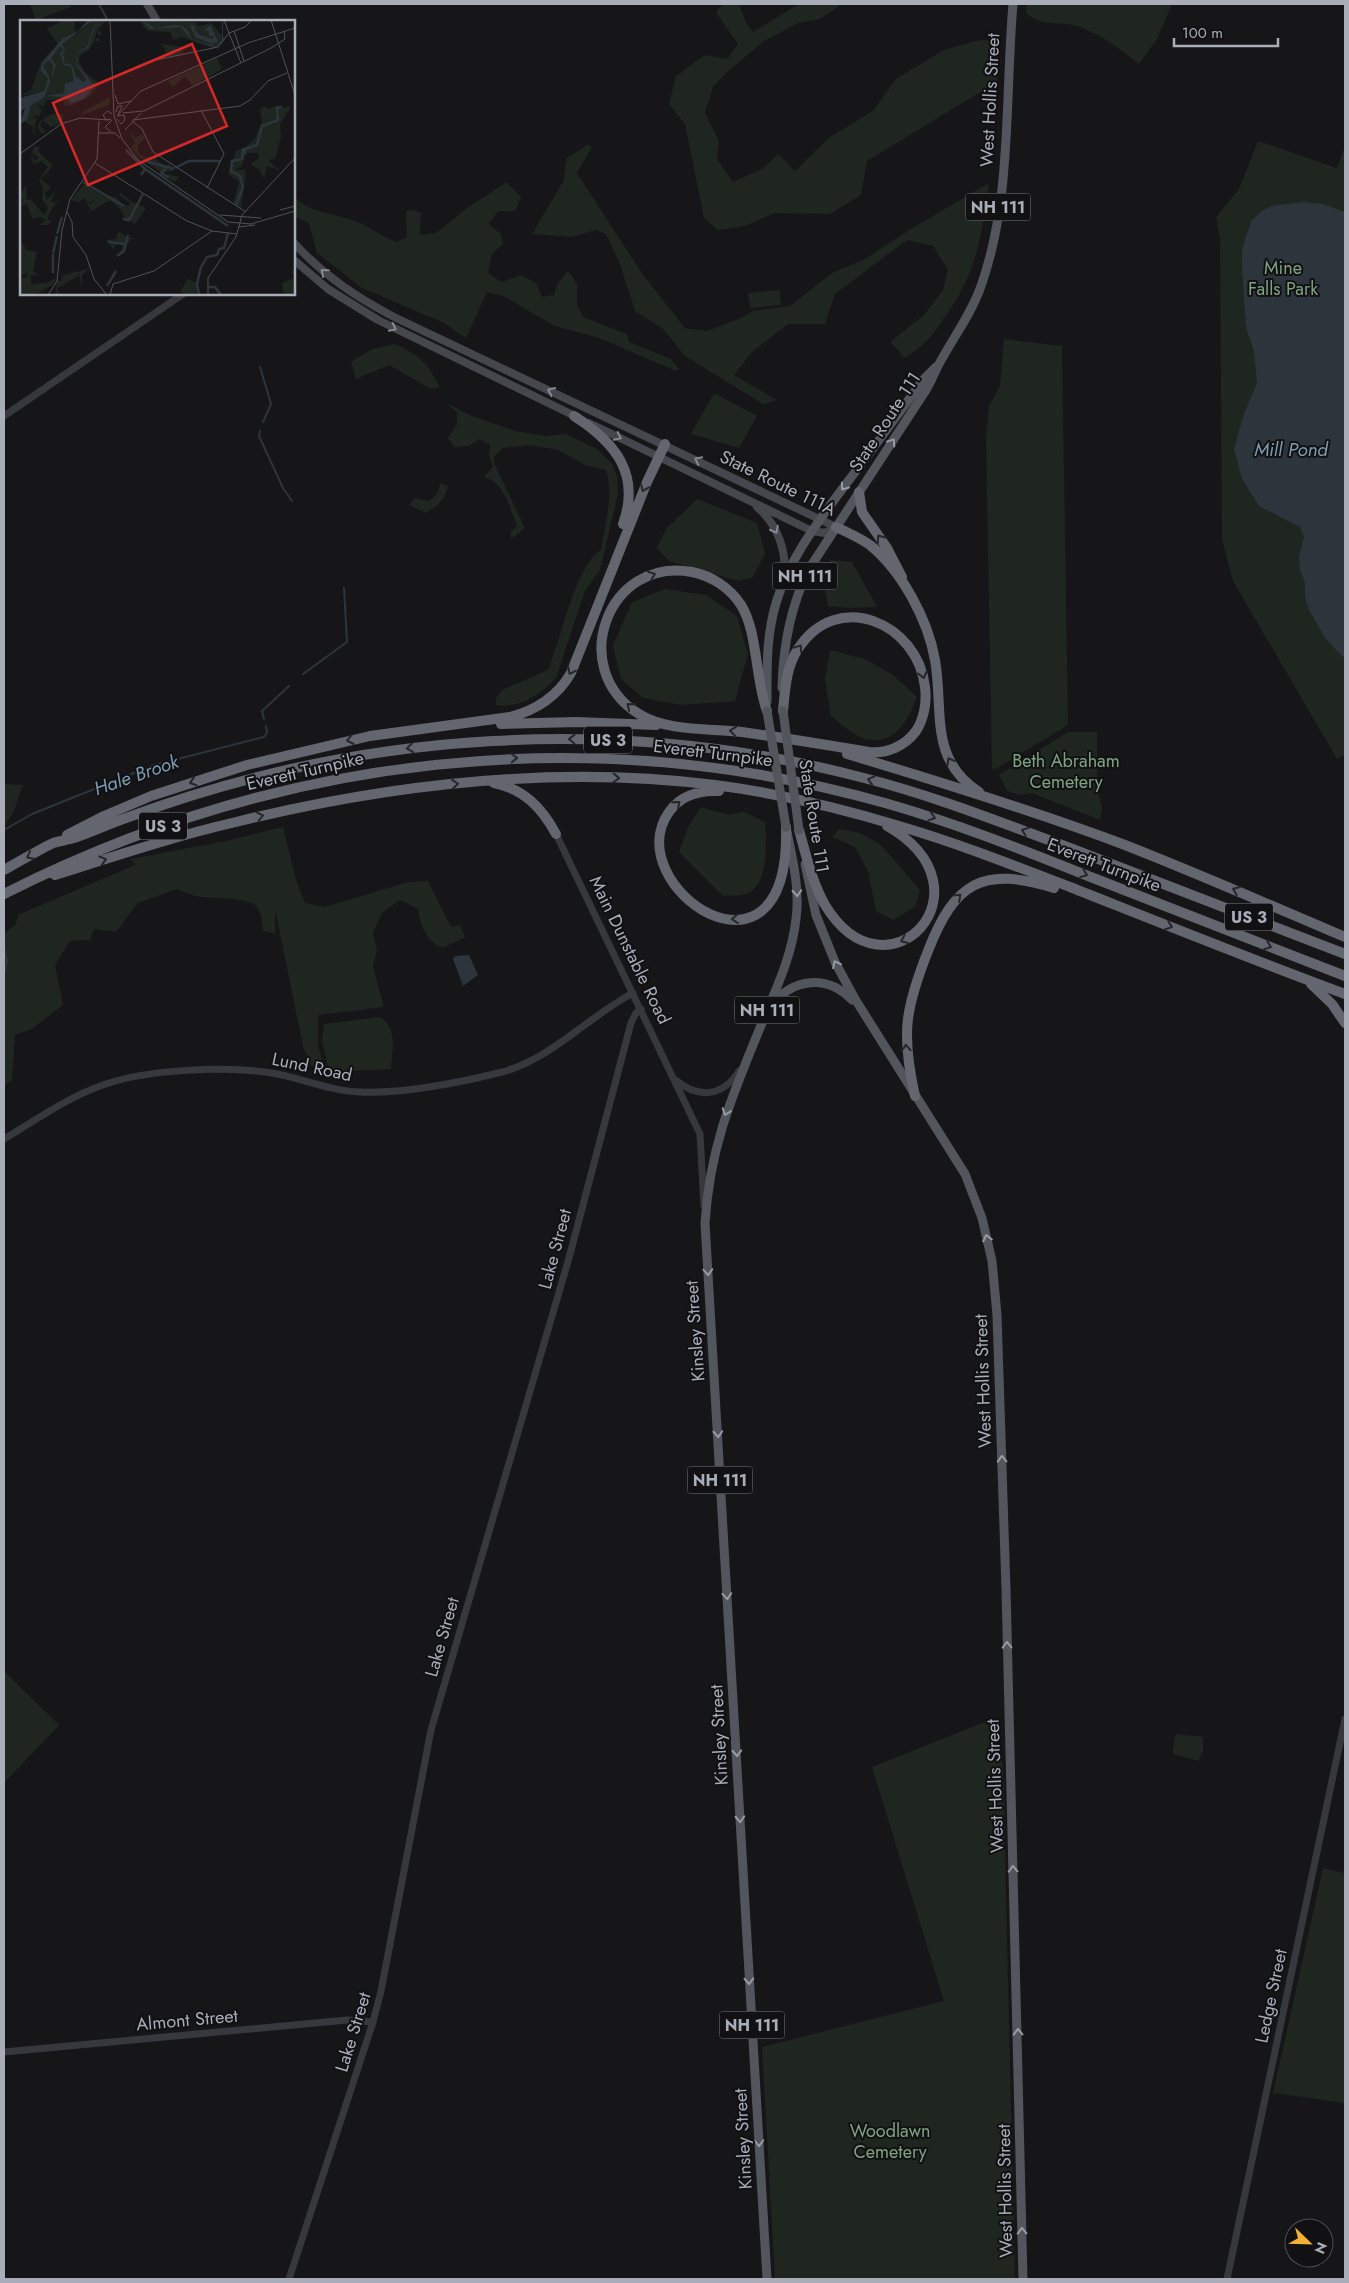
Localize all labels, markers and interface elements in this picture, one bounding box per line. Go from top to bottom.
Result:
scale bar [1174,15,1278,47]
inset map [20,20,295,295]
text: 100 m [1182,22,1223,44]
street label: West Hollis Street [974,32,1007,168]
road number: NH 111 [966,193,1030,220]
park label: Mine Falls Park [1248,255,1318,302]
one-way arrow [321,270,330,278]
one-way arrow [388,322,397,332]
street label: State Route 111 [843,367,927,477]
one-way arrow [547,387,556,398]
one-way arrow [613,431,622,441]
water label: Mill Pond [1254,436,1329,463]
one-way arrow [886,438,895,448]
street label: State Route 111A [716,444,841,522]
one-way arrow [694,456,703,466]
one-way arrow [842,481,850,490]
one-way arrow [640,483,650,492]
one-way arrow [769,525,779,534]
one-way arrow [877,534,886,544]
road number: NH 111 [772,562,838,590]
one-way arrow [647,571,656,581]
one-way arrow [793,644,802,654]
one-way arrow [567,666,577,675]
one-way arrow [917,671,928,680]
one-way arrow [626,703,635,712]
road number: US 3 [584,726,632,754]
one-way arrow [728,726,736,737]
street label: Everett Turnpike [652,733,774,773]
one-way arrow [345,734,354,745]
one-way arrow [568,734,576,744]
one-way arrow [406,742,414,753]
street label: Everett Turnpike [244,745,366,797]
water label: Hale Brook [90,748,183,802]
park label: Beth Abraham Cemetery [1012,748,1120,795]
one-way arrow [510,753,518,763]
street label: State Route 111 [792,757,836,875]
one-way arrow [947,757,957,766]
one-way arrow [613,773,621,784]
one-way arrow [867,775,875,785]
one-way arrow [189,776,197,786]
one-way arrow [451,779,459,790]
one-way arrow [671,802,680,810]
one-way arrow [255,811,264,822]
one-way arrow [928,811,936,821]
road number: US 3 [139,812,187,839]
one-way arrow [1021,827,1030,837]
street label: Everett Turnpike [1043,831,1165,899]
one-way arrow [26,850,35,860]
one-way arrow [99,856,107,866]
one-way arrow [1079,868,1088,879]
street label: Main Dunstable Road [583,871,677,1029]
one-way arrow [1232,886,1241,897]
one-way arrow [791,889,802,897]
one-way arrow [952,894,961,903]
road number: US 3 [1225,904,1273,930]
one-way arrow [731,913,739,924]
one-way arrow [1165,920,1173,930]
one-way arrow [900,933,909,944]
one-way arrow [1263,940,1272,950]
one-way arrow [832,960,842,969]
road number: NH 111 [734,996,800,1024]
one-way arrow [901,1043,912,1051]
street label: Lund Road [270,1046,354,1088]
one-way arrow [722,1107,732,1116]
street label: Lake Street [532,1205,578,1292]
one-way arrow [982,1233,993,1242]
one-way arrow [702,1268,713,1276]
street label: Kinsley Street [678,1279,711,1382]
street label: West Hollis Street [968,1313,998,1448]
one-way arrow [712,1430,723,1438]
one-way arrow [997,1455,1007,1463]
road number: NH 111 [688,1466,752,1494]
one-way arrow [722,1592,733,1600]
street label: Lake Street [418,1593,466,1680]
one-way arrow [1002,1641,1012,1649]
street label: Kinsley Street [703,1683,735,1786]
street label: West Hollis Street [980,1718,1010,1853]
one-way arrow [731,1749,742,1757]
one-way arrow [734,1815,745,1823]
one-way arrow [1008,1865,1018,1873]
street label: Ledge Street [1248,1946,1294,2045]
one-way arrow [744,1977,755,1985]
street label: Lake Street [329,1988,378,2075]
street label: Almont Street [135,2003,240,2037]
road number: NH 111 [720,2012,784,2038]
one-way arrow [1013,2027,1023,2035]
street label: Kinsley Street [727,2087,759,2190]
park label: Woodlawn Cemetery [850,2118,930,2165]
street label: West Hollis Street [991,2123,1019,2258]
one-way arrow [754,2139,765,2147]
north arrow [1284,2218,1334,2268]
one-way arrow [1017,2226,1027,2234]
text: N [1310,2239,1332,2257]

